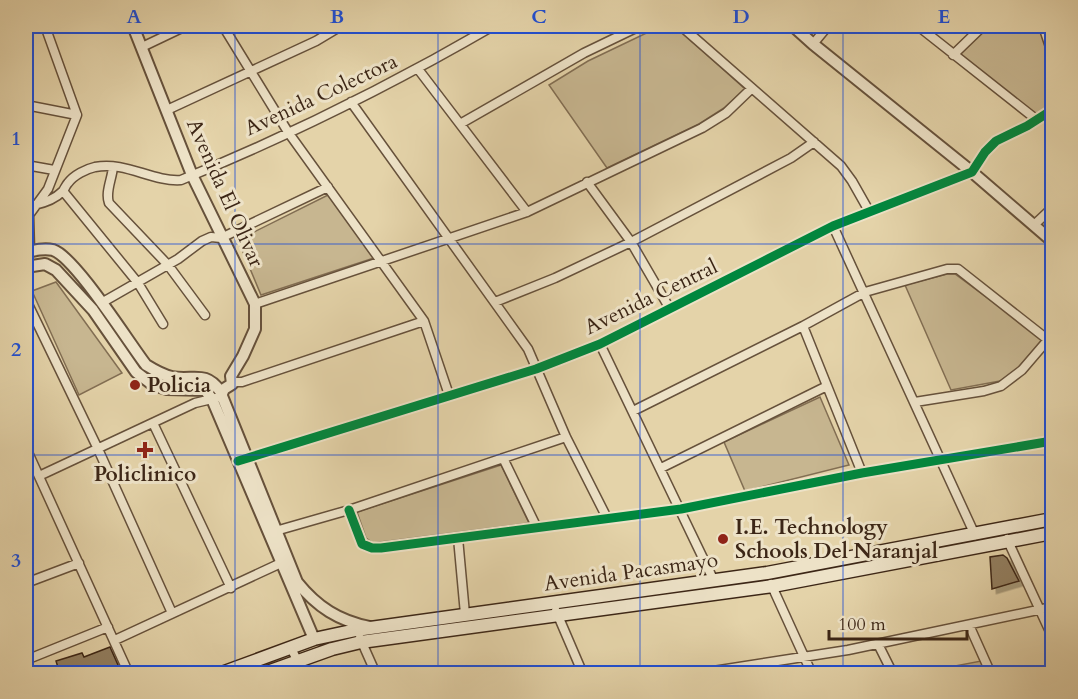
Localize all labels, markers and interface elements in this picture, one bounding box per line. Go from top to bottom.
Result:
text: A [126,3,142,30]
text: B [330,3,344,30]
text: C [531,3,547,30]
text: D [732,3,750,30]
text: E [938,3,950,30]
street label: Avenida Colectora [240,47,402,143]
street label: Avenida El Olivar [179,114,271,272]
text: 1 [11,125,21,152]
street label: Avenida Central [579,252,723,342]
text: 2 [11,336,21,363]
place label: Policia [147,371,212,400]
marker: Policia [128,378,142,392]
marker: Policlinico [136,441,154,459]
place label: Policlinico [94,460,196,489]
place label: I.E. Technology Schools Del Naranjal [735,513,938,566]
marker: I.E. Technology Schools Del Naranjal [716,532,730,546]
street label: Avenida Pacasmayo [542,545,720,599]
text: 3 [11,547,21,574]
scale bar [829,603,967,641]
text: 100 m [838,612,886,637]

